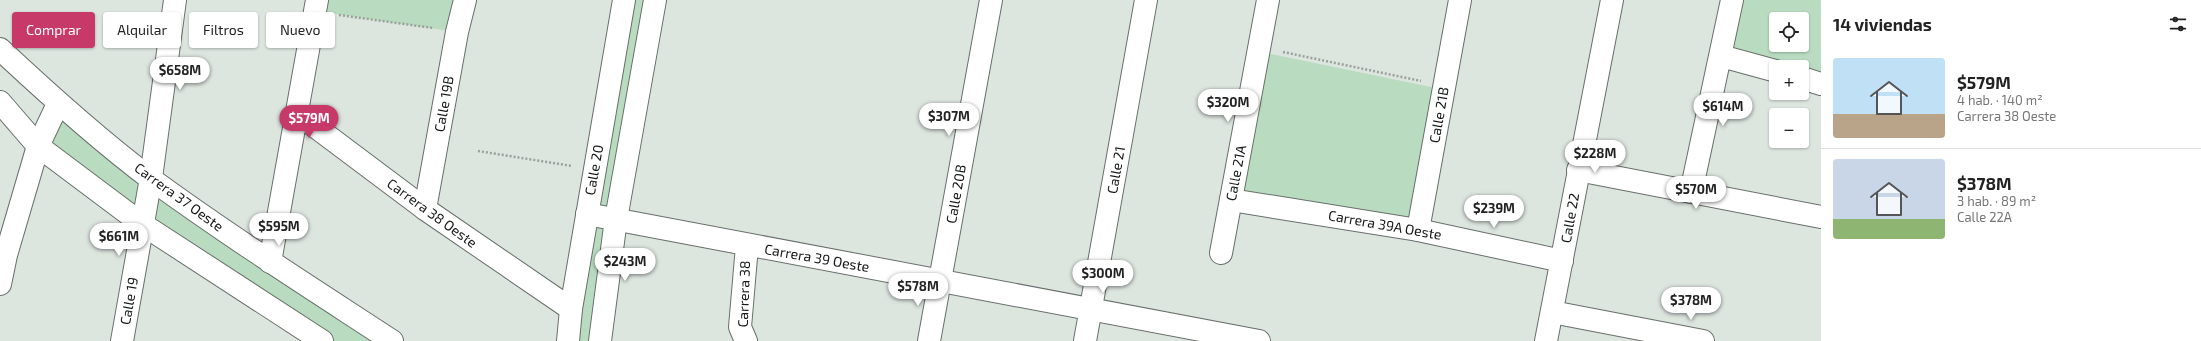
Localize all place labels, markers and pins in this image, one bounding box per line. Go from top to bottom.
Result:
pin: $658M [152,57,208,91]
pin: $320M [1200,89,1256,123]
pin: $614M [1695,93,1751,127]
pin: $307M [921,103,977,137]
pin: $579M [281,105,337,139]
pin: $228M [1567,140,1623,174]
pin: $570M [1668,176,1724,210]
pin: $239M [1466,195,1522,229]
pin: $595M [251,213,307,247]
pin: $661M [91,223,147,257]
pin: $243M [597,248,653,282]
pin: $300M [1075,260,1131,294]
pin: $578M [890,273,946,307]
pin: $378M [1663,287,1719,321]

